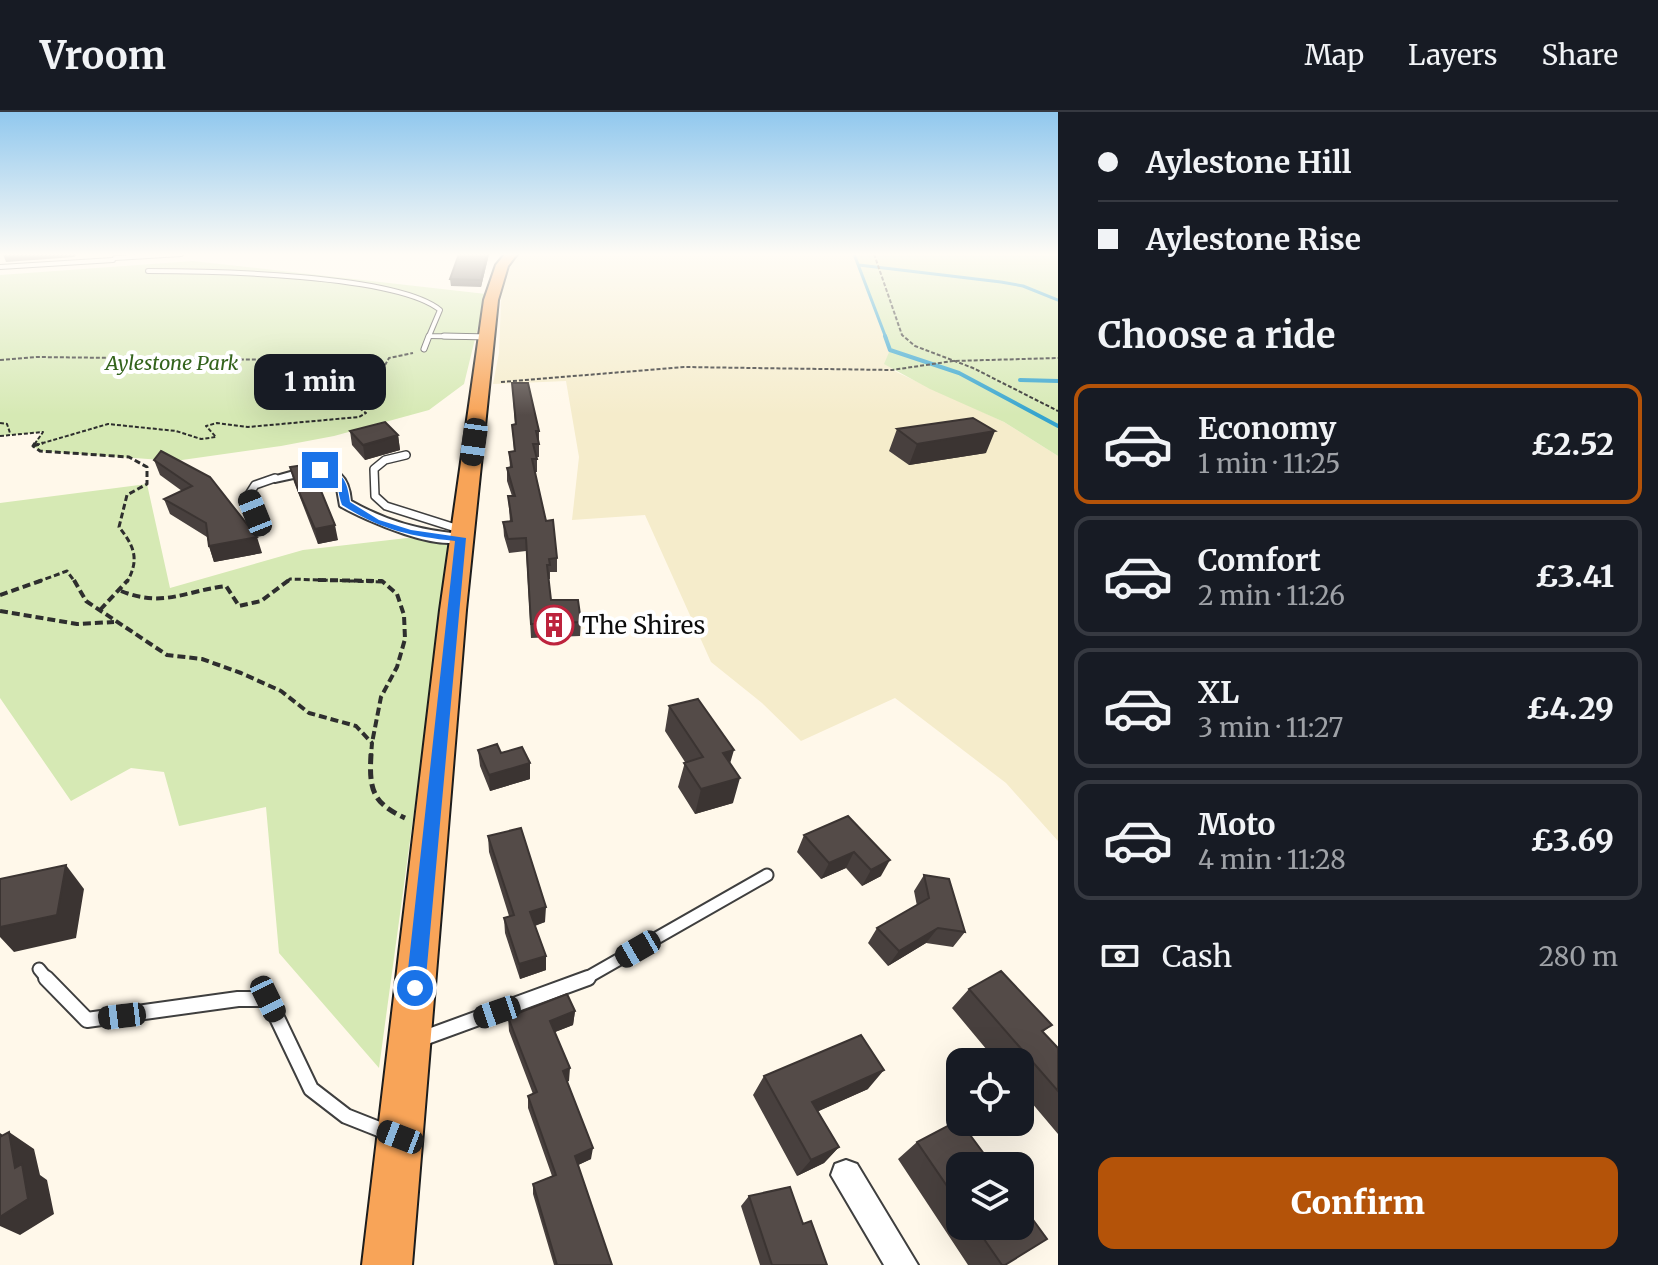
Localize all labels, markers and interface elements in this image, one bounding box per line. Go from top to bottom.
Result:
text: Vroom [40,32,166,79]
text: Map [1304,37,1364,73]
text: Layers [1408,37,1497,73]
text: Share [1541,37,1618,73]
text: Aylestone Hill [1146,143,1351,181]
text: Aylestone Rise [1146,220,1361,258]
text: Choose a ride [1098,313,1335,358]
park label: Aylestone Park [103,350,239,375]
callout: 1 min [254,354,386,410]
text: 1 min [284,365,356,398]
icon: car [1102,408,1174,480]
text: Economy [1198,409,1336,447]
car [459,417,489,467]
text: £2.52 [1531,425,1614,463]
text: 1 min · 11:25 [1198,447,1340,480]
route end [302,452,338,488]
car [235,486,275,540]
icon: car [1102,540,1174,612]
text: Comfort [1198,541,1321,579]
text: £3.41 [1535,557,1614,595]
text: 2 min · 11:26 [1198,579,1345,612]
building icon: The Shires [533,604,575,646]
place label: The Shires [582,610,705,641]
icon: car [1102,672,1174,744]
text: XL [1198,673,1239,711]
text: £4.29 [1526,689,1614,727]
text: 3 min · 11:27 [1198,711,1343,744]
icon: car [1102,804,1174,876]
text: Moto [1198,805,1276,843]
text: £3.69 [1530,821,1614,859]
text: 4 min · 11:28 [1198,843,1346,876]
car [611,927,665,971]
icon: cash [1098,934,1142,978]
text: Cash [1162,937,1232,975]
text: 280 m [1539,940,1618,973]
route start [397,970,433,1006]
car [247,972,289,1026]
car [470,993,524,1031]
car [97,1001,147,1031]
map controls [946,1048,1034,1240]
button: locate [946,1048,1034,1136]
car [373,1117,427,1157]
button: layers [946,1152,1034,1240]
button: Confirm [1098,1157,1618,1249]

